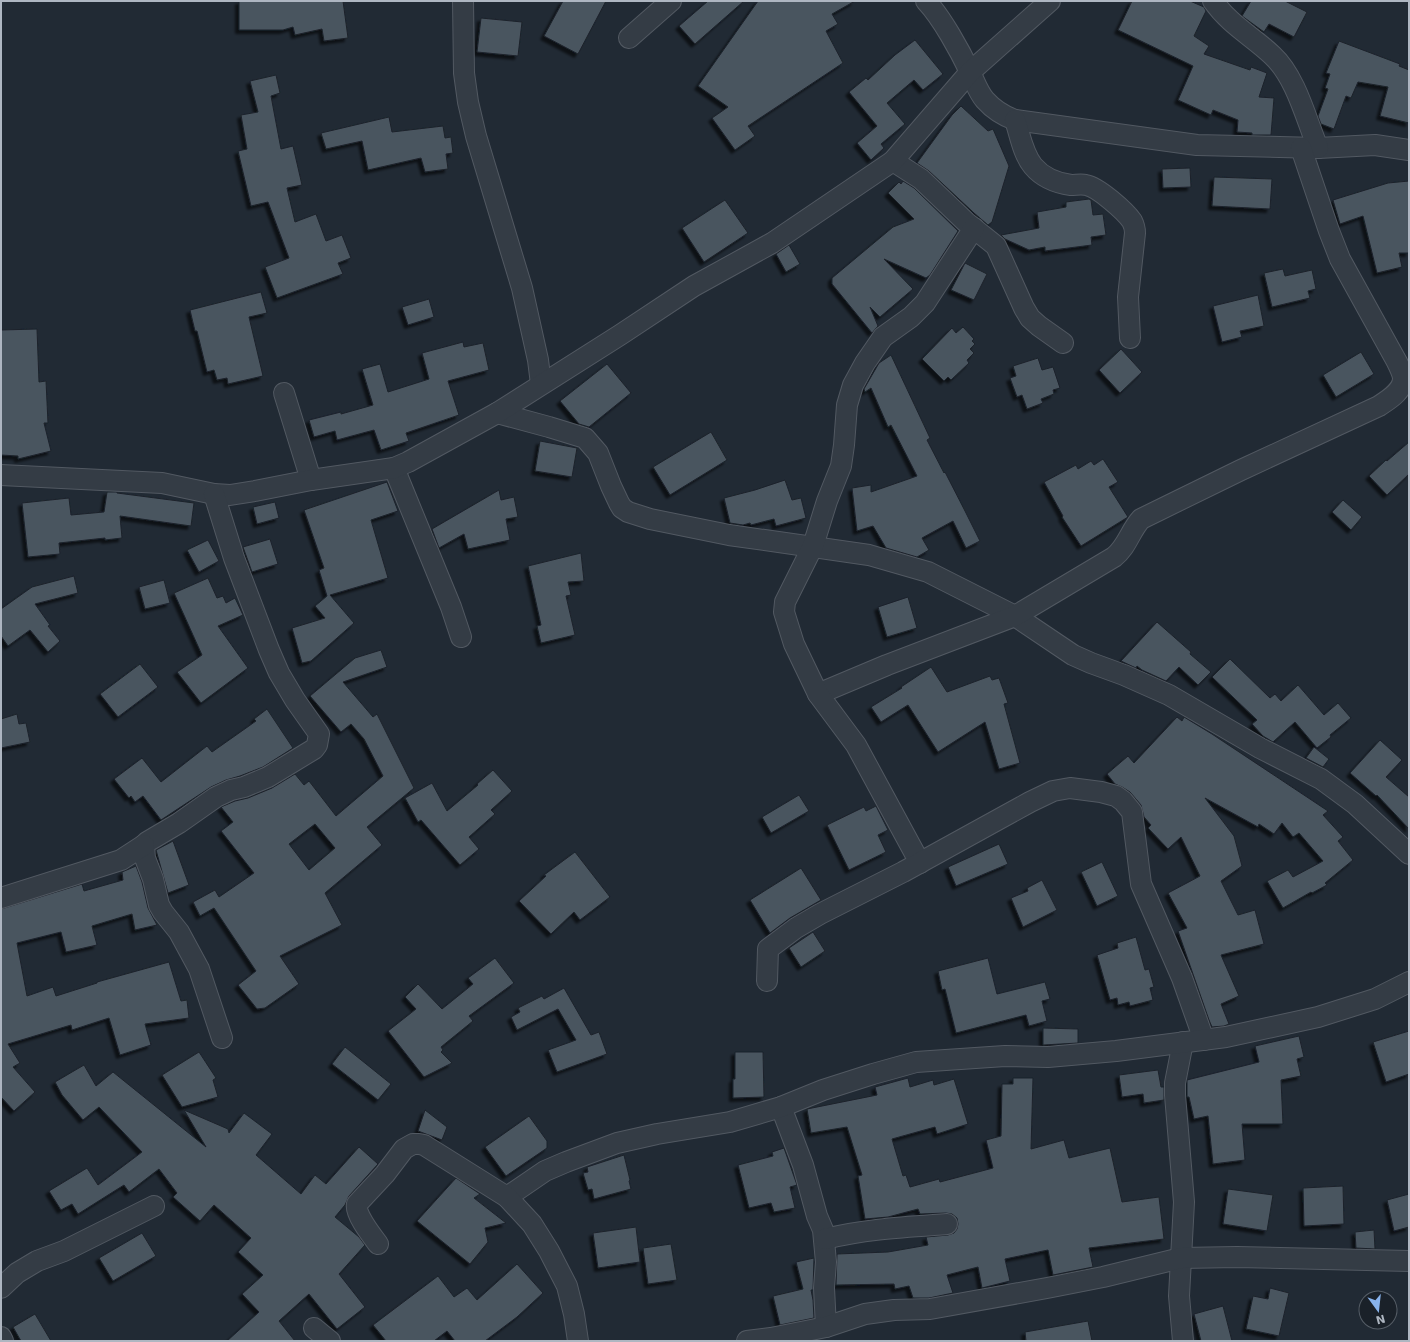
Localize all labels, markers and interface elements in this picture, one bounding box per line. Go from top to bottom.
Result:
north arrow [1358,1290,1398,1330]
text: N [1374,1312,1387,1327]

